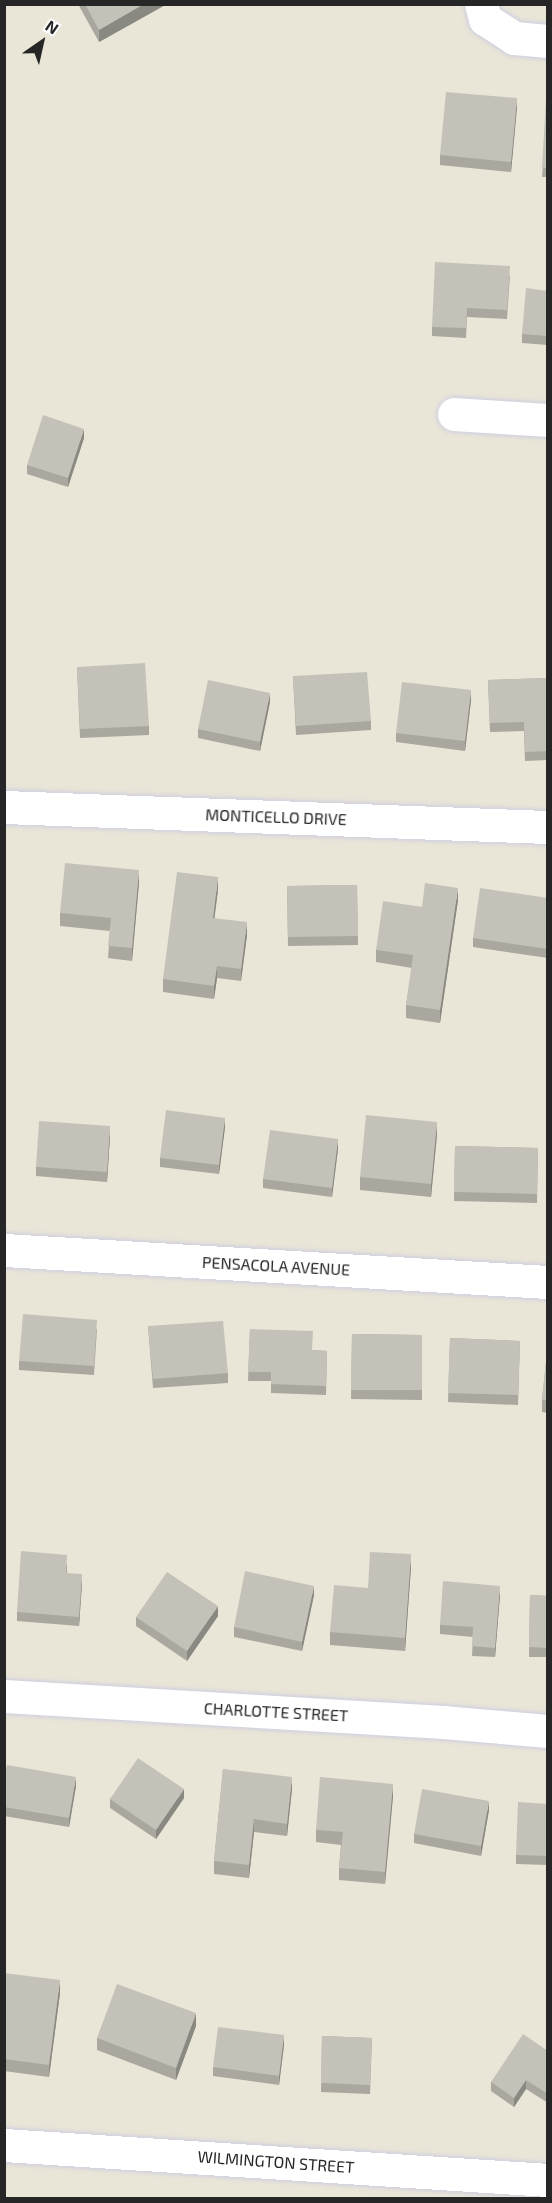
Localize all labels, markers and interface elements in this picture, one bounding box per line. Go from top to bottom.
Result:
north arrow [12,12,72,72]
text: N [42,16,62,38]
street label: MONTICELLO DRIVE [205,805,347,829]
street label: PENSACOLA AVENUE [201,1253,351,1279]
street label: CHARLOTTE STREET [203,1699,349,1725]
street label: WILMINGTON STREET [197,2147,355,2177]

